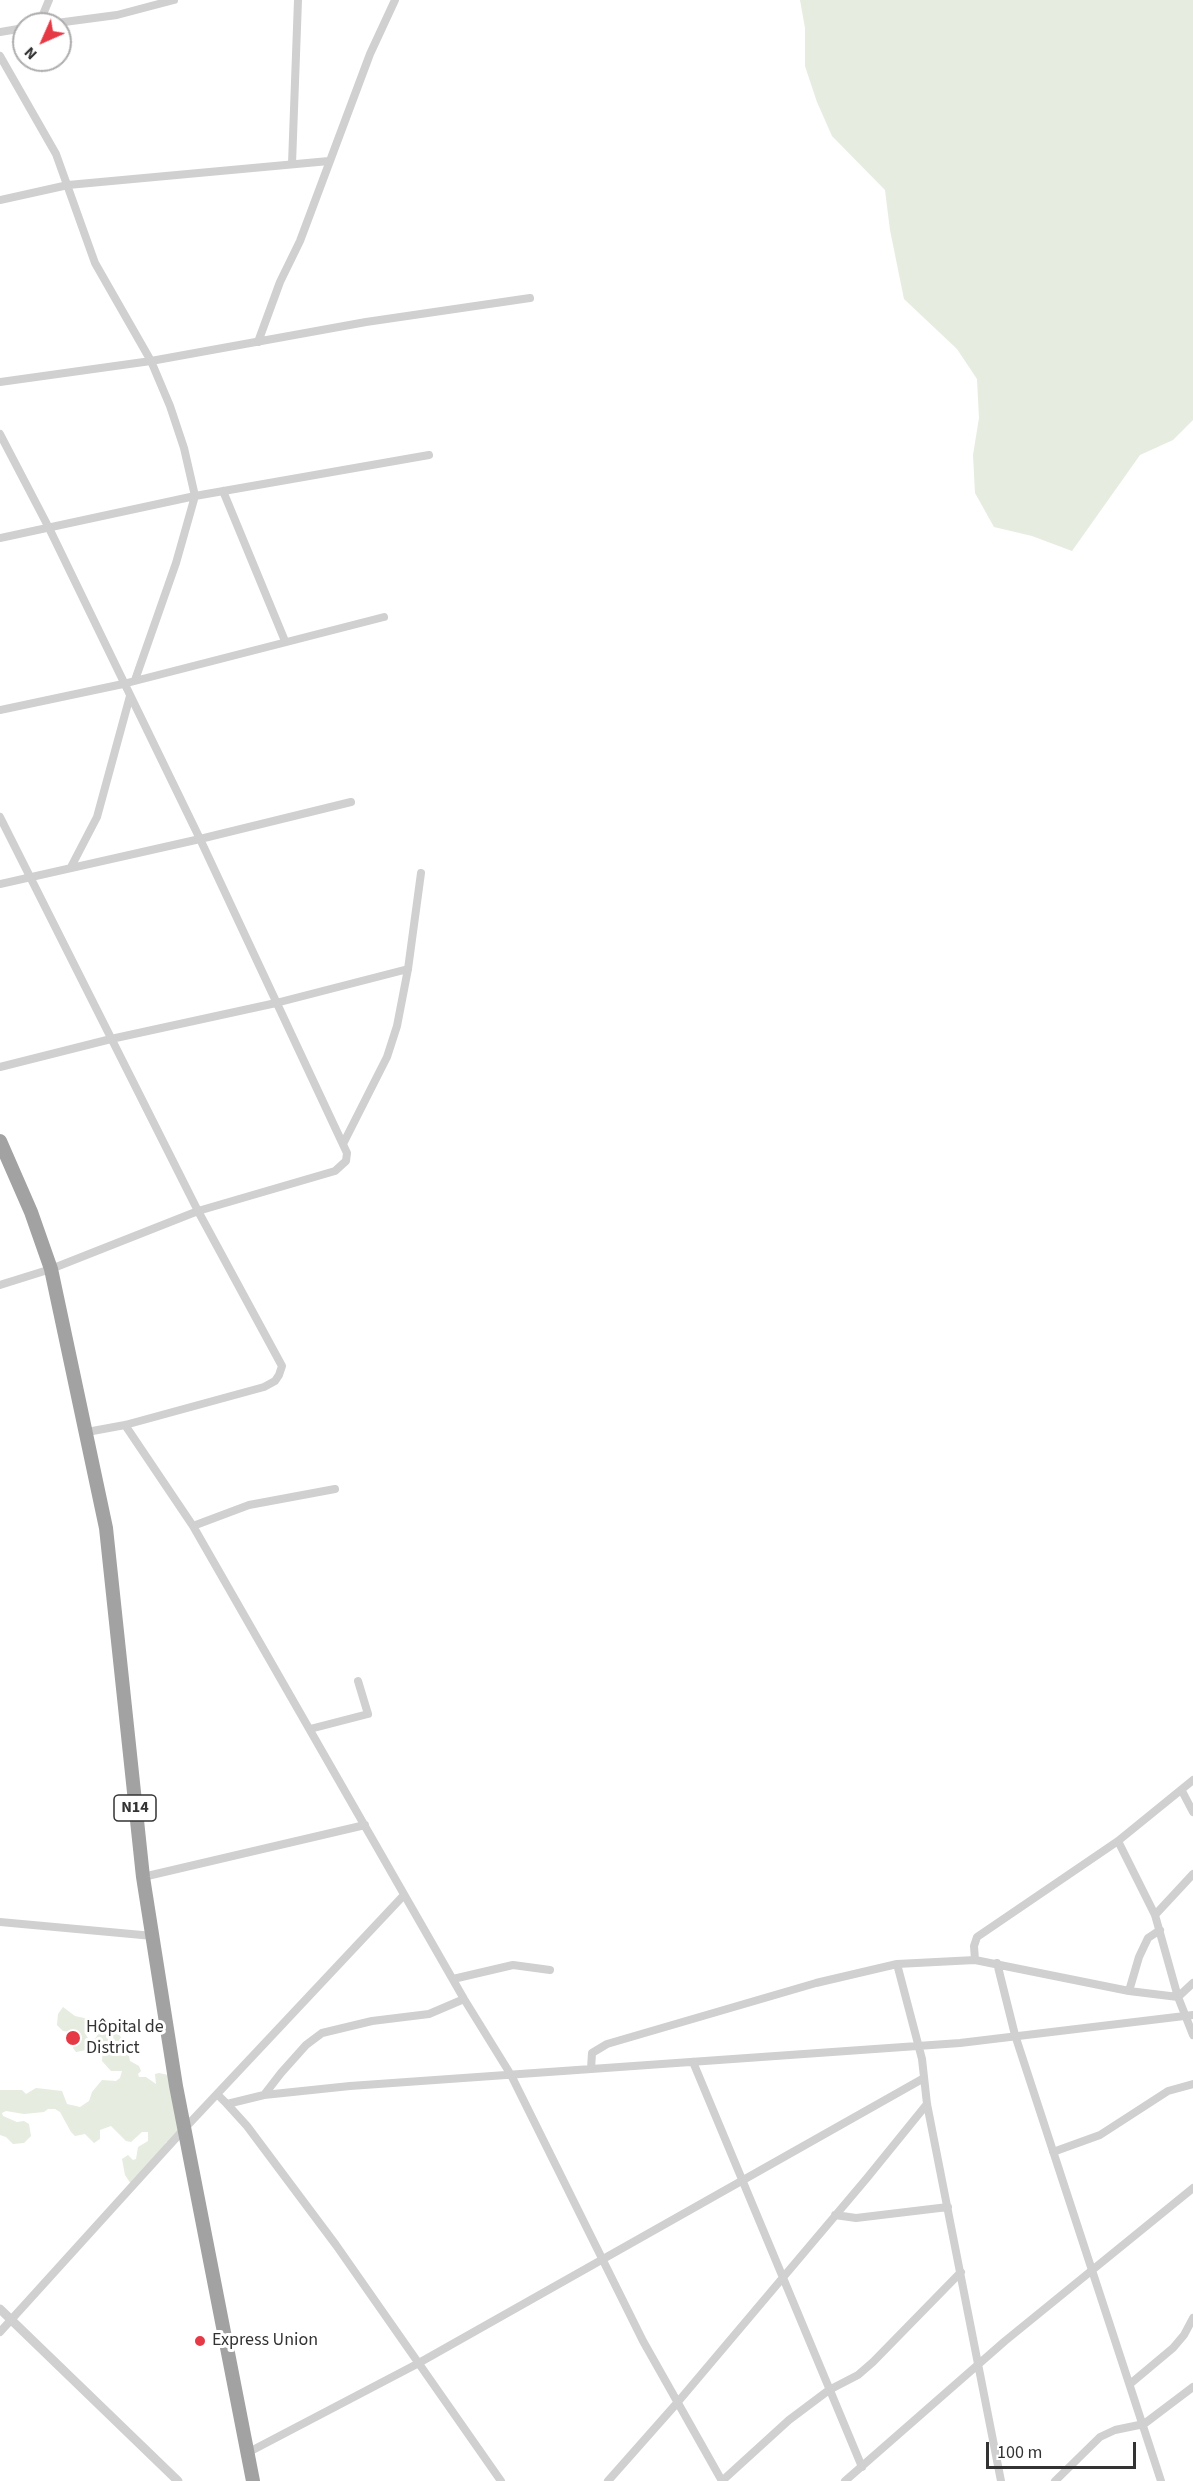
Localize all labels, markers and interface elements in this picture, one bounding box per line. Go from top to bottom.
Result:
north arrow [12,12,72,72]
text: N [19,42,42,65]
road number: N14 [114,1795,156,1821]
place label: Hôpital de District [86,2017,164,2060]
marker: Hôpital de District [64,2029,82,2047]
place label: Express Union [212,2330,318,2352]
marker: Express Union [193,2334,207,2348]
scale bar [989,2430,1139,2468]
text: 100 m [997,2440,1042,2465]

